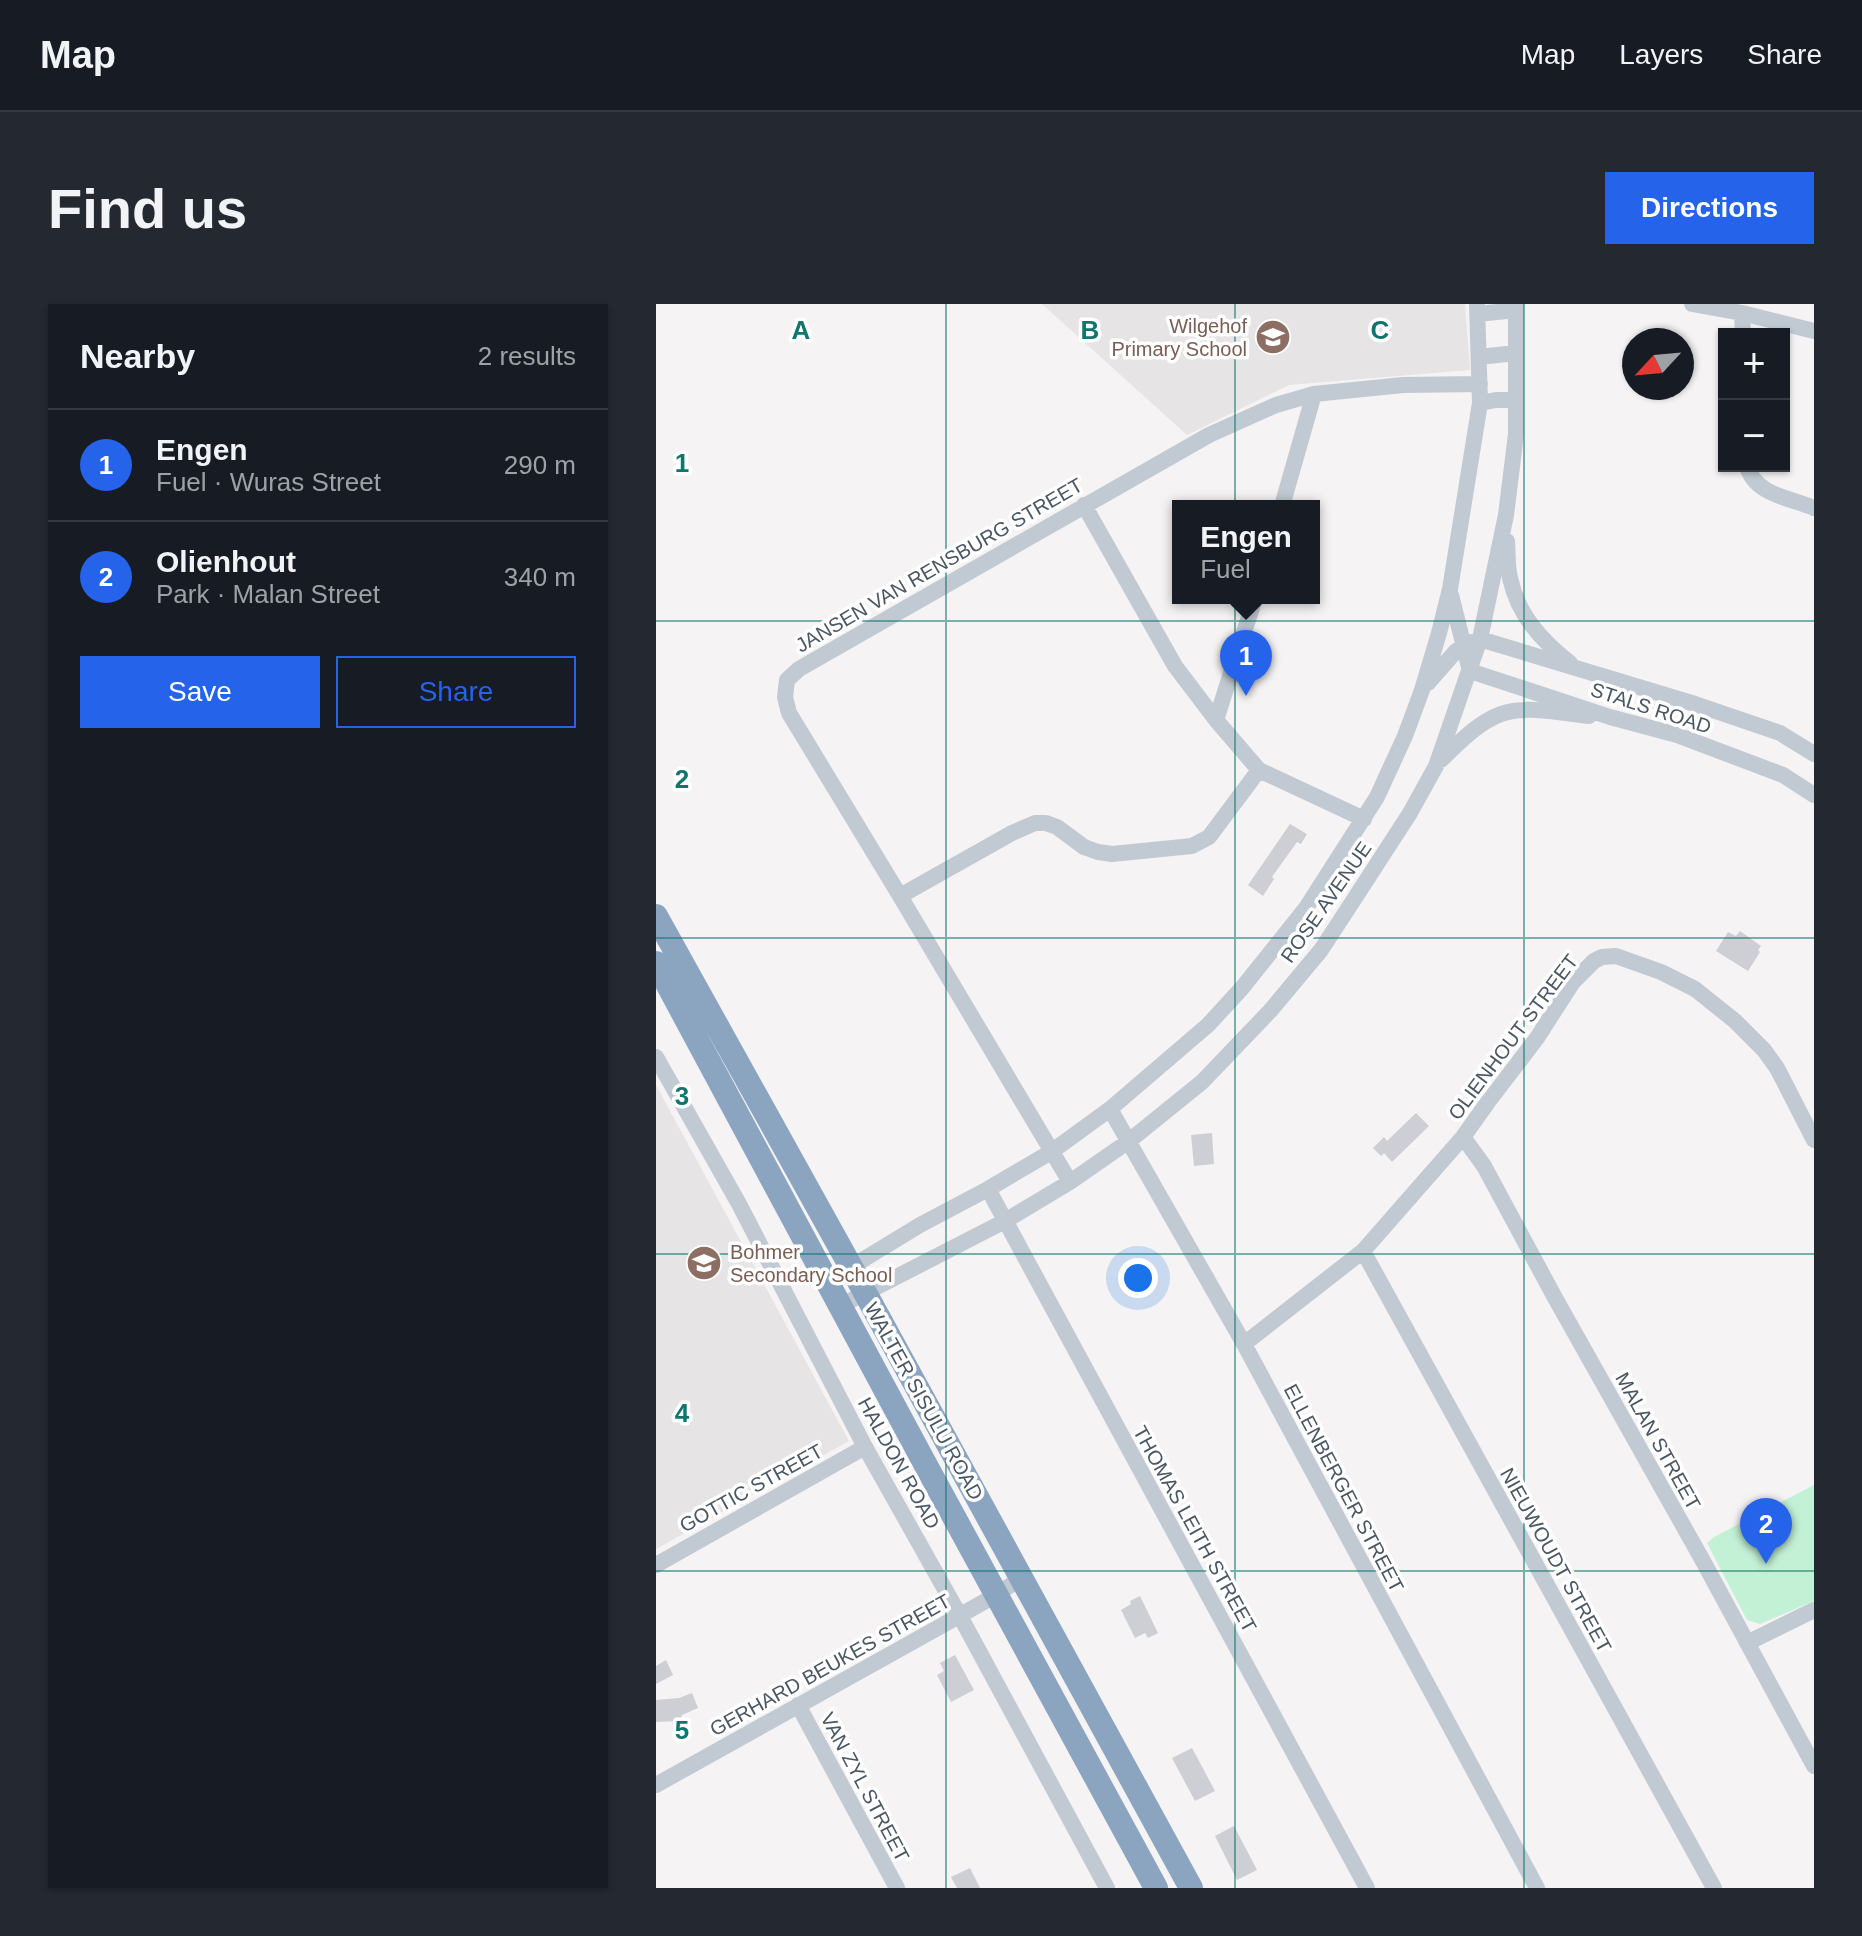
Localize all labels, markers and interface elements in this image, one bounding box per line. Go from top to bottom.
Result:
text: Map [40,34,116,76]
text: Map [1521,39,1575,70]
text: Layers [1619,39,1703,70]
text: Share [1747,39,1822,70]
button: Directions [1605,172,1814,244]
text: Find us [48,177,247,240]
text: A [792,315,811,345]
text: B [1081,315,1099,345]
place label: Wilgehof Primary School [1111,315,1247,360]
text: C [1371,315,1390,345]
school or university icon: Wilgehof Primary School [1254,318,1292,356]
north arrow [1622,328,1694,400]
map controls [1718,328,1790,472]
button: + [1718,328,1790,400]
text: Nearby [80,337,195,375]
text: 2 results [478,341,576,371]
button: − [1718,400,1790,472]
text: Engen [156,433,248,466]
text: 1 [675,448,689,478]
text: 1 [99,450,113,480]
text: 290 m [504,450,576,480]
text: Fuel · Wuras Street [156,467,381,497]
street label: JANSEN VAN RENSBURG STREET [792,474,1086,656]
popup [1172,500,1320,604]
text: Engen [1200,520,1292,553]
text: Olienhout [156,545,296,578]
text: Fuel [1200,554,1251,584]
text: 2 [99,562,113,592]
text: 340 m [504,562,576,592]
text: Park · Malan Street [156,579,380,609]
pin: 1 [1220,630,1272,696]
button: Save [80,656,320,728]
button: Share [336,656,576,728]
street label: STALS ROAD [1588,678,1714,738]
text: 2 [675,764,689,794]
street label: ROSE AVENUE [1276,838,1376,966]
street label: OLIENHOUT STREET [1444,950,1582,1124]
text: 3 [675,1081,689,1111]
place label: Bohmer Secondary School [730,1241,892,1286]
school or university icon: Bohmer Secondary School [685,1244,723,1282]
your location [1118,1258,1158,1298]
street label: WALTER SISULU ROAD [861,1298,987,1504]
street label: MALAN STREET [1611,1369,1705,1513]
street label: ELLENBERGER STREET [1280,1380,1408,1596]
street label: HALDON ROAD [854,1394,944,1532]
text: 4 [675,1398,690,1428]
street label: THOMAS LEITH STREET [1129,1422,1261,1636]
street label: GOTTIC STREET [676,1440,826,1536]
street label: NIEUWOUDT STREET [1496,1464,1616,1656]
pin: 2 [1740,1498,1792,1564]
street label: GERHARD BEUKES STREET [706,1590,954,1740]
street label: VAN ZYL STREET [816,1709,914,1865]
text: 5 [675,1715,689,1745]

